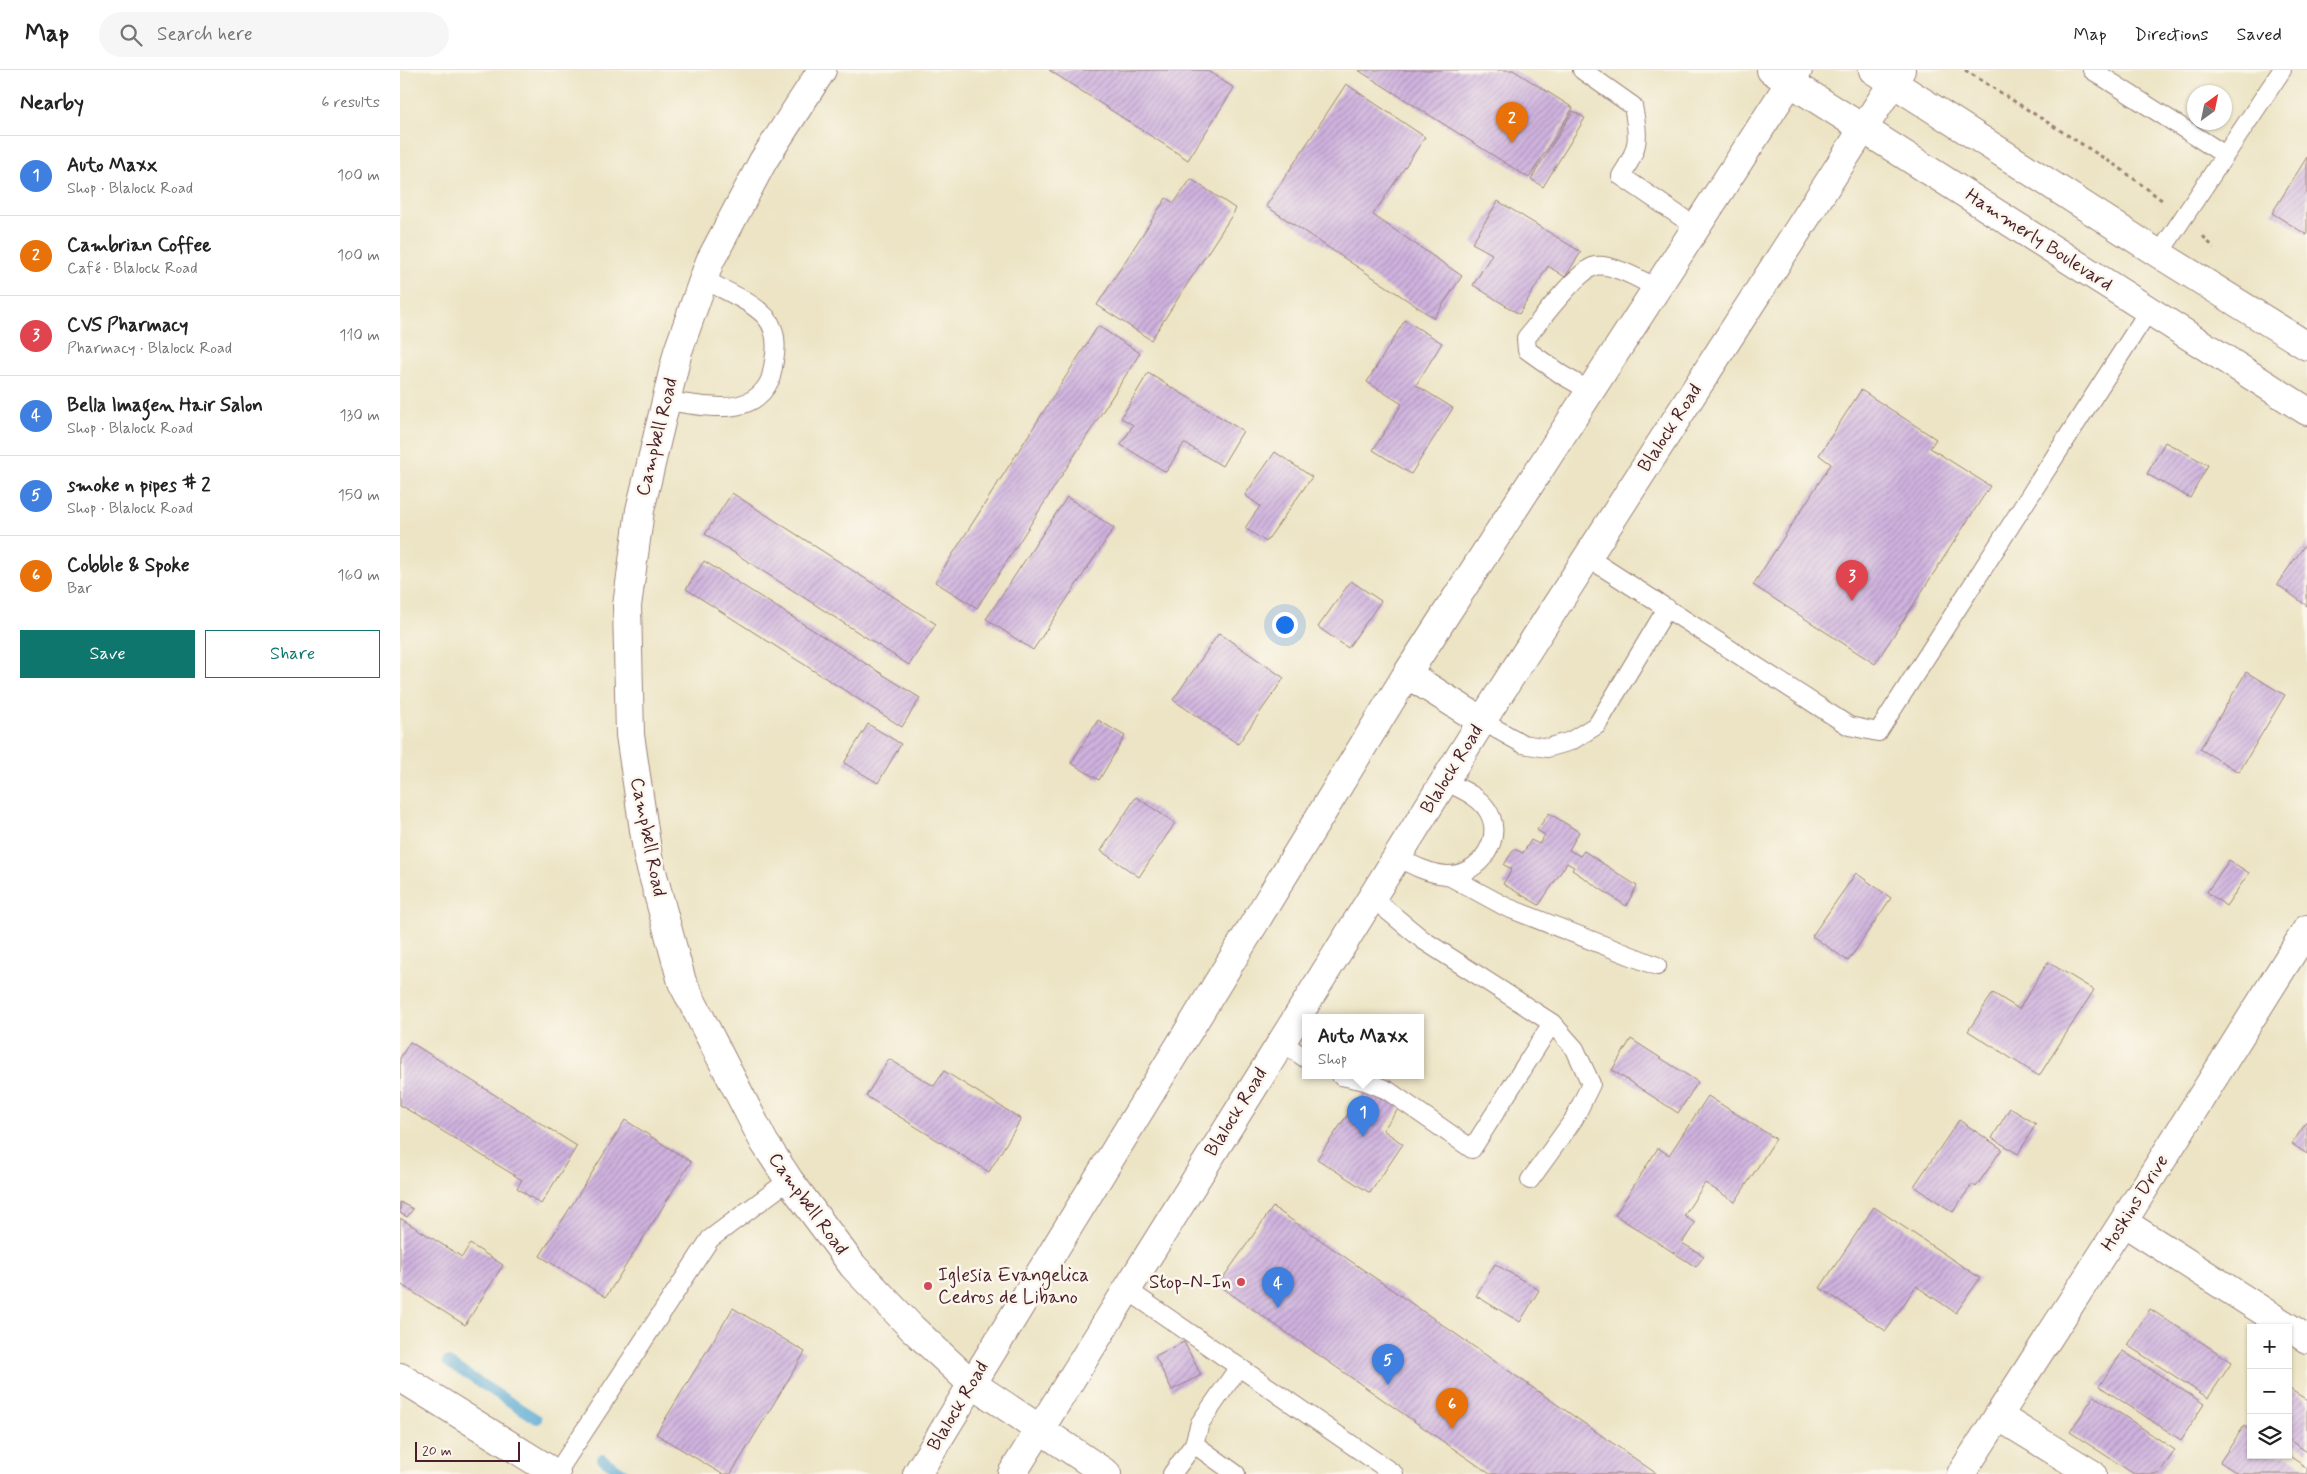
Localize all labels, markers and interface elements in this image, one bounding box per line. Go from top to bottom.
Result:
search box [99,12,449,57]
text: Map [25,19,69,50]
icon: search [117,21,145,49]
text: Search here [157,22,253,47]
text: Map [2074,23,2107,47]
text: Directions [2135,23,2209,47]
text: Saved [2237,23,2282,47]
north arrow [2187,85,2232,130]
text: Nearby [20,89,84,117]
text: 6 results [321,92,380,113]
pin: 2 [1496,102,1528,143]
text: Auto Maxx [67,153,157,178]
text: 1 [32,165,40,186]
text: 100 m [337,165,380,186]
text: Shop · Blalock Road [67,178,193,199]
street label: Hammerly Boulevard [1960,183,2118,297]
text: Cambrian Coffee [67,233,211,258]
text: 2 [32,245,40,266]
text: 100 m [337,245,380,266]
text: Café · Blalock Road [67,258,197,279]
text: CVS Pharmacy [67,313,188,338]
text: 3 [32,325,40,346]
text: 110 m [339,325,380,346]
text: Pharmacy · Blalock Road [67,338,232,359]
street label: Campbell Road [630,375,684,499]
street label: Blalock Road [1632,379,1708,477]
text: Bella Imagen Hair Salon [67,393,263,418]
text: 4 [31,405,41,426]
text: 130 m [339,405,380,426]
text: Shop · Blalock Road [67,418,193,439]
text: smoke n pipes # 2 [67,473,211,498]
text: 5 [31,485,41,506]
text: 150 m [338,485,380,506]
text: Shop · Blalock Road [67,498,193,519]
text: Cobble & Spoke [67,553,190,578]
pin: 3 [1836,560,1868,601]
text: 6 [32,565,40,586]
text: 160 m [337,565,380,586]
text: Bar [67,578,92,599]
your location [1272,612,1298,638]
button: Save [20,630,195,678]
button: Share [205,630,380,678]
street label: Blalock Road [1415,720,1489,818]
street label: Campbell Road [624,775,672,899]
popup [1302,1014,1424,1079]
text: Auto Maxx [1318,1024,1408,1049]
text: Shop [1318,1049,1347,1070]
street label: Blalock Road [1199,1063,1273,1161]
pin: 1 [1347,1096,1379,1137]
street label: Campbell Road [762,1148,854,1260]
street label: Hoskins Drive [2095,1150,2175,1256]
place label: Iglesia Evangelica Cedros de Libano [938,1263,1089,1310]
pin: 4 [1262,1267,1294,1308]
place label: Stop-N-In [1149,1270,1231,1295]
marker: Stop-N-In [1235,1276,1247,1288]
marker: Iglesia Evangelica Cedros de Libano [922,1280,934,1292]
map controls [2247,1324,2292,1459]
button: + [2247,1324,2292,1369]
pin: 5 [1372,1344,1404,1385]
street label: Blalock Road [921,1357,995,1455]
button: − [2247,1369,2292,1414]
pin: 6 [1436,1388,1468,1429]
button: layers [2247,1414,2292,1459]
scale bar [415,1439,520,1462]
text: 20 m [422,1442,452,1460]

